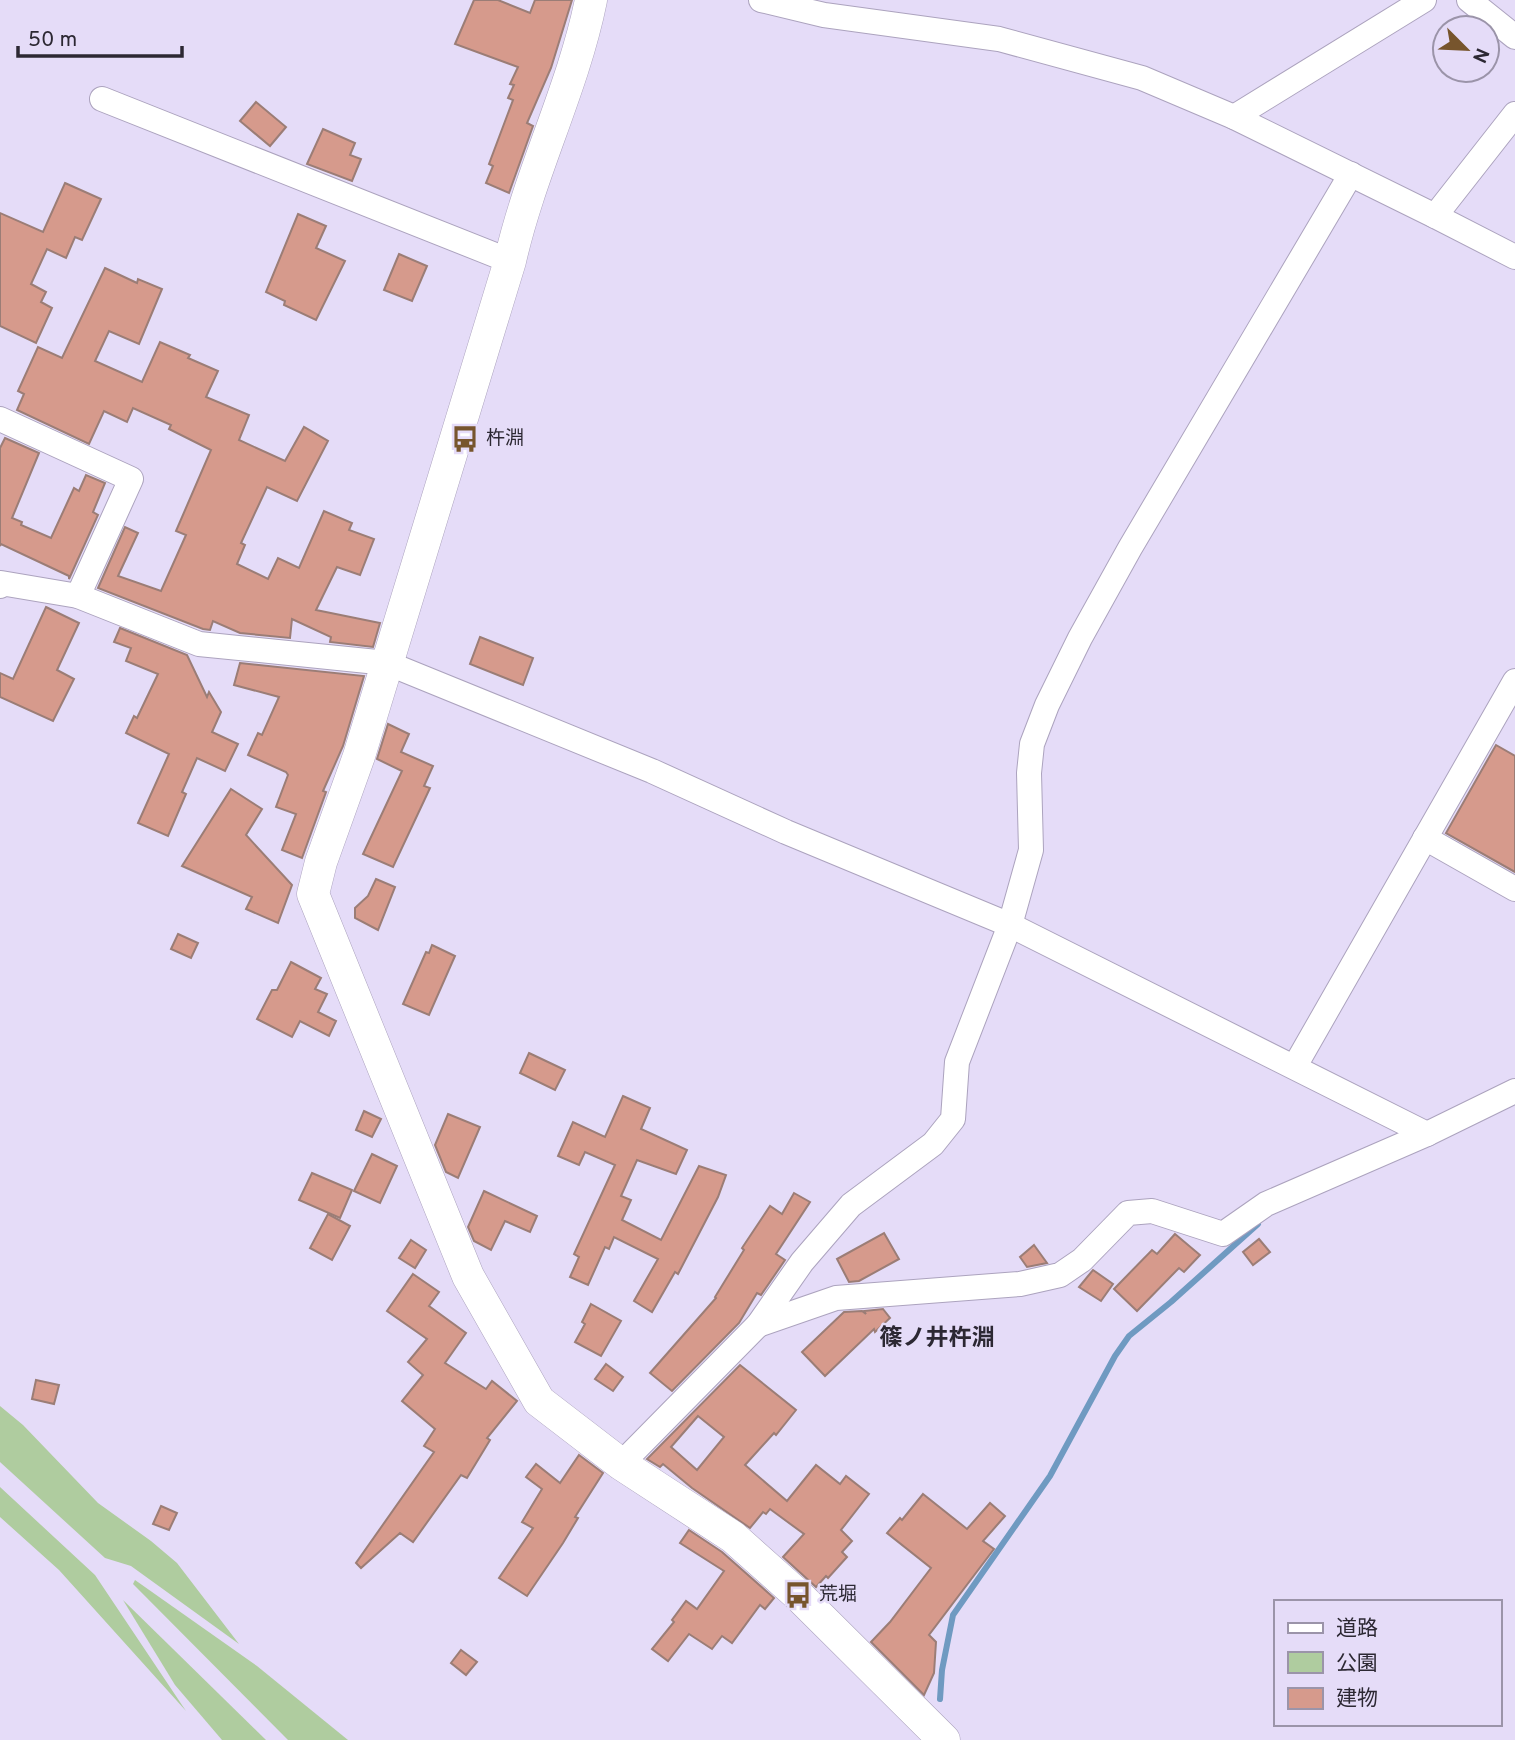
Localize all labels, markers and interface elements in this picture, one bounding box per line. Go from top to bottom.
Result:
scale bar [18,14,182,58]
north arrow [1431,14,1501,84]
text: 50 m [28,27,77,54]
text: N [1466,44,1493,66]
bus stop icon: 杵淵 [450,424,480,454]
place label: 杵淵 [486,427,524,451]
district label: 篠ノ井杵淵 [880,1325,995,1354]
bus stop icon: 荒堀 [783,1580,813,1610]
place label: 荒堀 [819,1583,857,1607]
legend [1274,1600,1501,1726]
text: 道路 [1336,1616,1378,1643]
text: 公園 [1336,1651,1378,1678]
text: 建物 [1336,1686,1378,1713]

